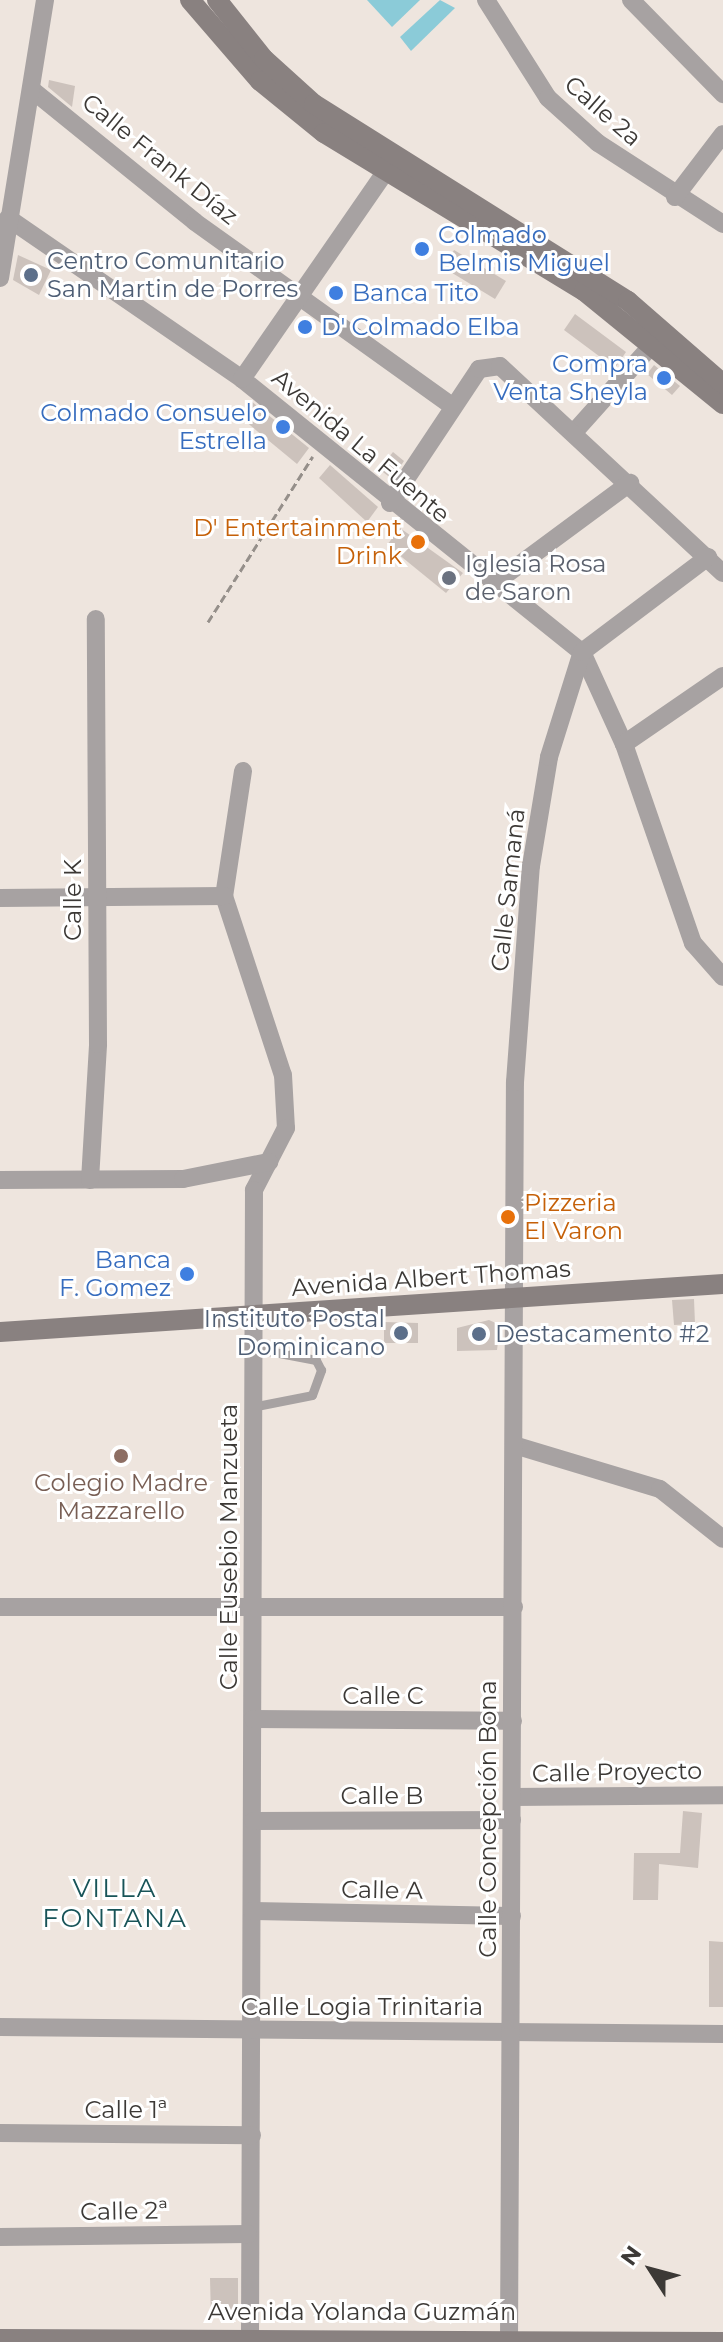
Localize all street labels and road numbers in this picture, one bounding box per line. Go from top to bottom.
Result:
street label: Calle 2a [559,70,647,152]
street label: Calle Frank Díaz [76,87,244,231]
street label: Avenida La Fuente [266,363,456,529]
street label: Calle Samaná [485,807,531,973]
street label: Calle K [59,859,87,941]
street label: Avenida Albert Thomas [290,1254,572,1302]
street label: Calle Eusebio Manzueta [215,1404,243,1690]
street label: Calle Concepción Bona [474,1680,502,1958]
street label: Calle C [342,1682,424,1710]
street label: Calle Proyecto [531,1756,703,1788]
street label: Calle B [341,1782,423,1810]
street label: Calle A [341,1875,423,1905]
street label: Calle Logia Trinitaria [241,1993,483,2021]
street label: Calle 1ª [85,2096,167,2124]
street label: Calle 2ª [80,2196,168,2226]
street label: Avenida Yolanda Guzmán [208,2298,516,2326]

